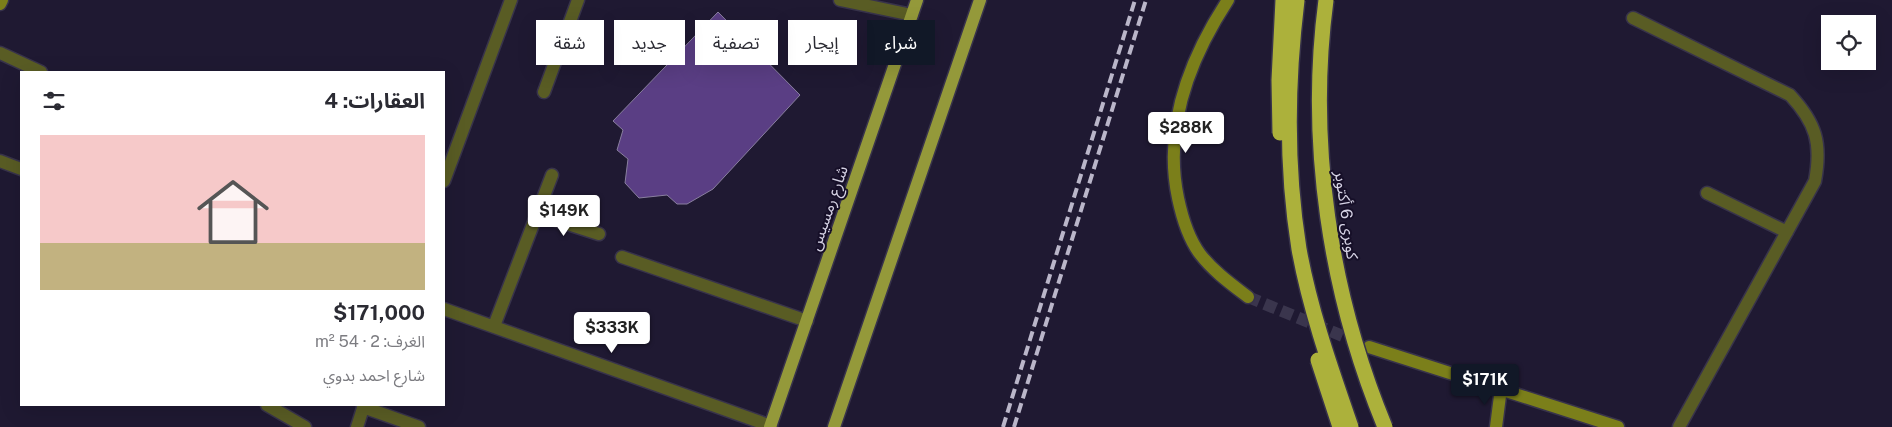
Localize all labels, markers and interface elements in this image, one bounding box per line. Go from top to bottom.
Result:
map controls [1821,15,1876,70]
button: locate [1821,15,1876,70]
chip: شقة [536,20,604,65]
chip: جديد [614,20,685,65]
chip: تصفية [695,20,778,65]
chip: إيجار [788,20,857,65]
chip: شراء [867,20,935,65]
icon: filters [40,87,68,115]
text: العقارات: 4 [324,88,425,113]
pin: $288K [1151,112,1221,154]
text: $288K [1159,118,1213,137]
street label: شارع رمسيس [805,163,855,254]
icon: home [188,167,278,257]
street label: كوبرى 6 أكتوبر [1331,169,1362,261]
pin: $149K [529,194,599,237]
text: $149K [539,201,589,220]
text: $171,000 [333,300,425,325]
pin: $333K [577,312,647,354]
text: $333K [585,318,639,337]
text: الغرف: 2 · 54 m² [315,332,425,351]
pin: $171K [1450,364,1520,406]
text: شارع احمد بدوي [323,366,425,385]
text: $171K [1462,370,1508,389]

